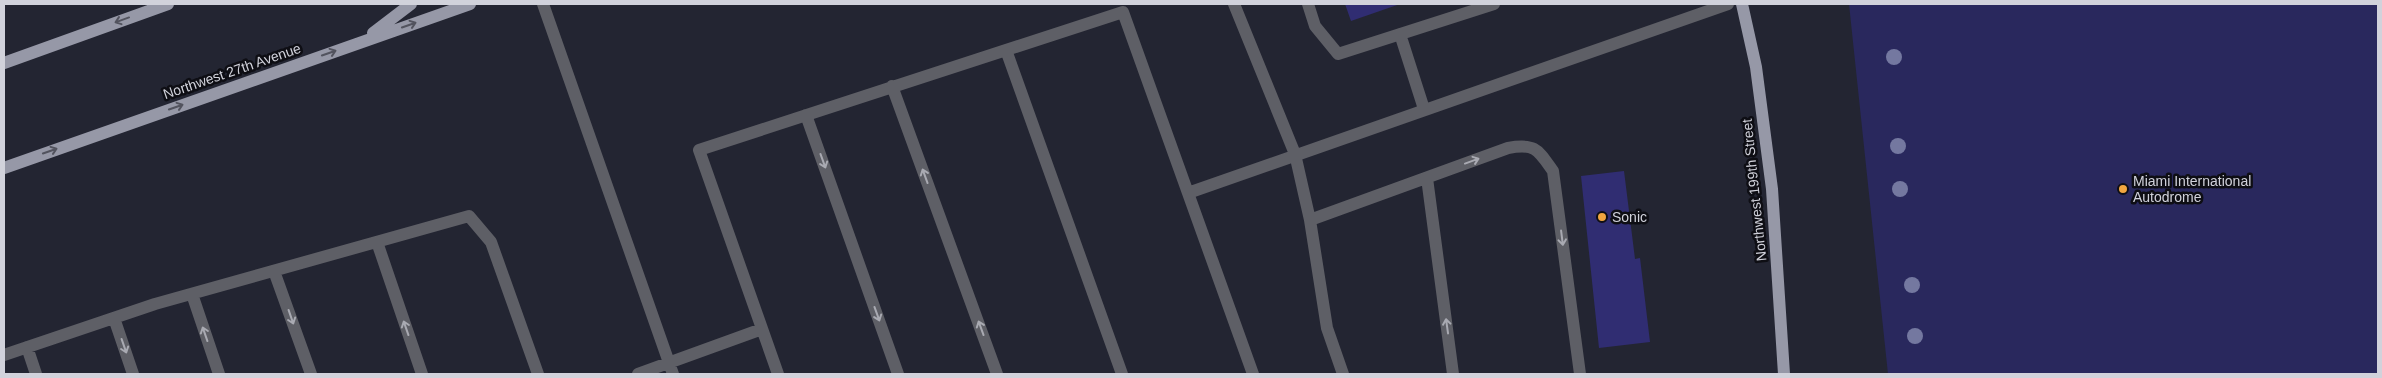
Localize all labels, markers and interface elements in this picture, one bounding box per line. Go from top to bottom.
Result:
one-way arrow [115,16,130,25]
one-way arrow [401,20,416,29]
street label: Northwest 27th Avenue [161,40,303,102]
one-way arrow [321,48,337,57]
one-way arrow [168,102,183,111]
street label: Northwest 199th Street [1739,118,1769,262]
one-way arrow [41,146,57,155]
one-way arrow [819,153,828,168]
one-way arrow [1464,156,1480,165]
one-way arrow [920,169,929,184]
place label: Miami International Autodrome [2133,173,2251,205]
marker: Miami International Autodrome [2117,183,2129,195]
place label: Sonic [1612,209,1647,225]
marker: Sonic [1596,211,1608,223]
one-way arrow [1557,230,1567,246]
one-way arrow [873,306,882,321]
one-way arrow [286,309,296,325]
one-way arrow [1441,318,1451,334]
one-way arrow [401,320,411,336]
one-way arrow [976,321,985,337]
one-way arrow [200,326,210,342]
one-way arrow [120,338,129,353]

